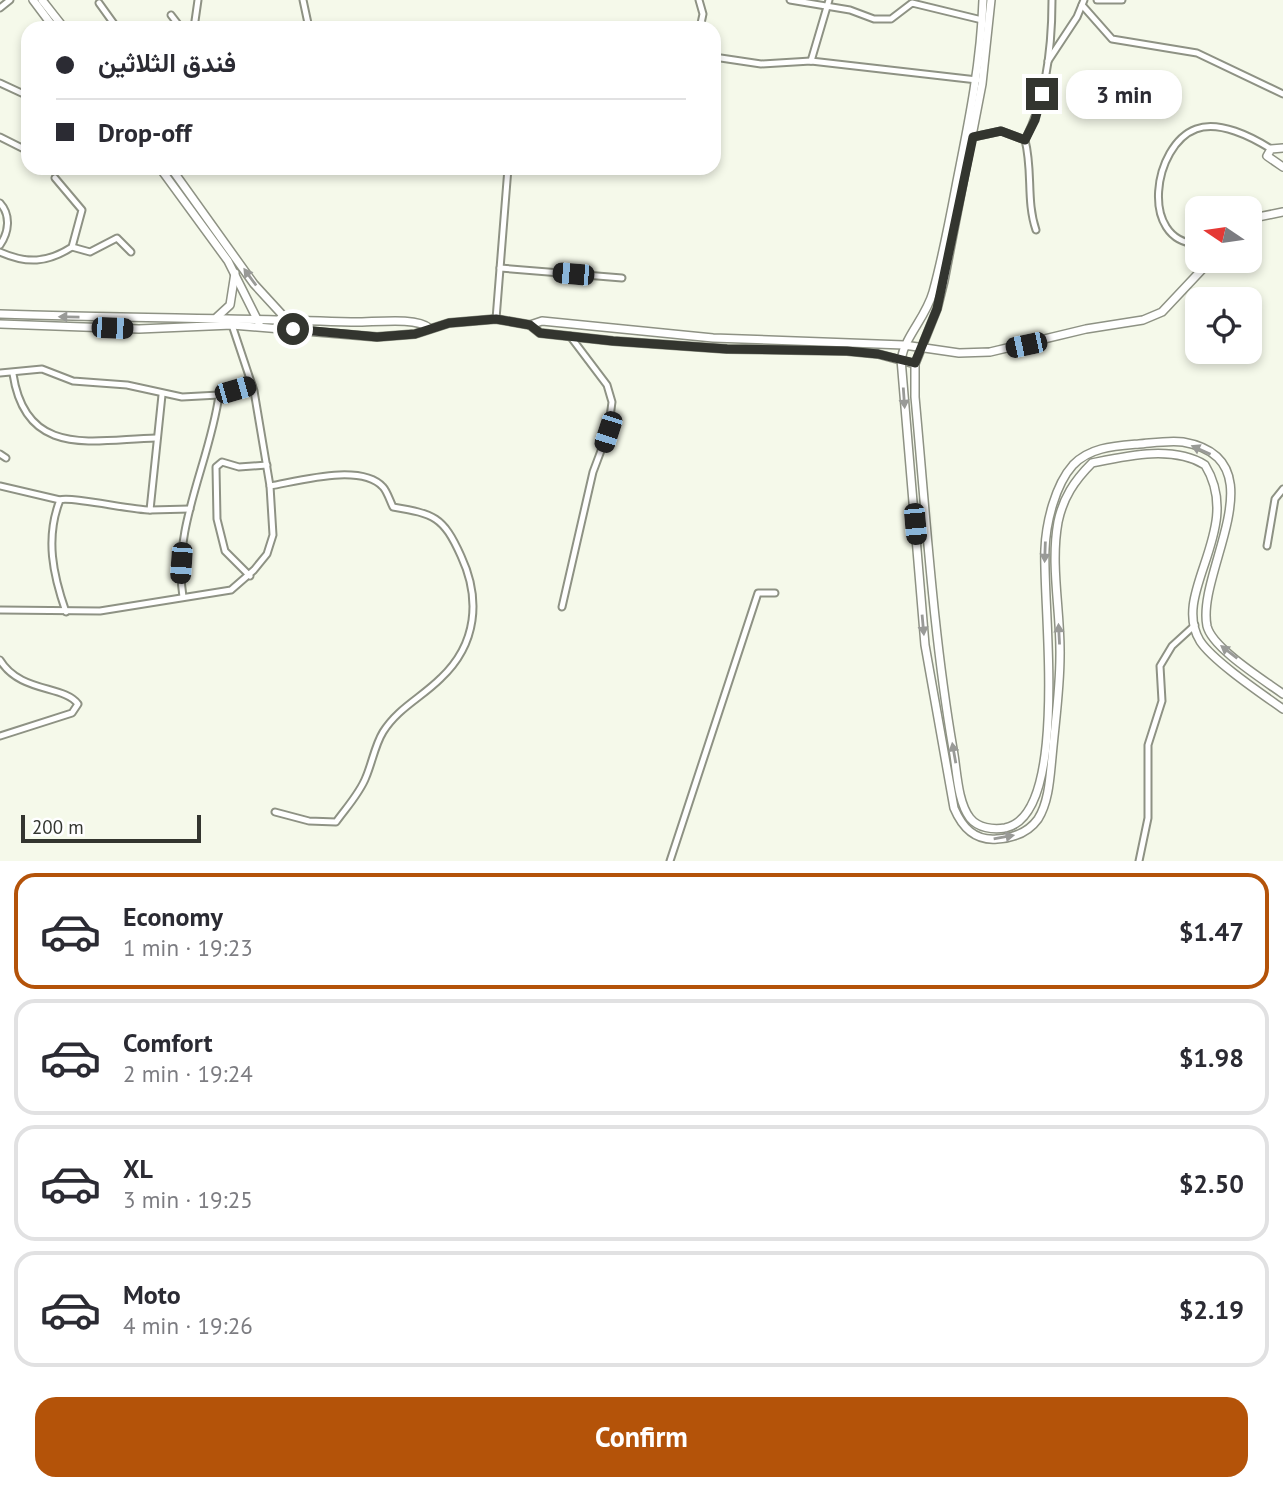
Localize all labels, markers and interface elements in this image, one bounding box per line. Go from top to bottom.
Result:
text: فندق الثلاثين [98,46,236,79]
callout: 3 min [1066,70,1182,119]
route end [1026,78,1058,110]
text: 3 min [1096,80,1152,109]
text: Drop-off [98,116,192,149]
north arrow [1185,196,1262,273]
map controls [1185,196,1262,364]
car [552,262,595,286]
one-way arrow [243,268,257,286]
button: locate [1185,287,1262,364]
one-way arrow [58,312,80,323]
route start [277,313,309,345]
car [91,317,134,339]
car [1004,330,1049,360]
car [212,374,259,406]
one-way arrow [898,388,909,410]
car [592,409,625,455]
one-way arrow [1191,444,1212,455]
car [903,502,928,546]
car [170,541,193,585]
one-way arrow [1040,541,1051,563]
one-way arrow [918,614,929,636]
one-way arrow [1054,623,1065,645]
one-way arrow [1220,645,1238,660]
one-way arrow [948,742,959,764]
scale bar [21,812,201,844]
text: 200 m [32,815,84,839]
one-way arrow [993,832,1015,843]
icon: car [39,900,102,963]
text: Economy [123,900,223,933]
text: $1.47 [1179,915,1244,948]
text: 1 min · 19:23 [123,933,253,962]
icon: car [39,1026,102,1089]
text: Comfort [123,1026,213,1059]
text: $1.98 [1179,1041,1244,1074]
text: 2 min · 19:24 [123,1059,253,1088]
icon: car [39,1152,102,1215]
text: XL [123,1152,153,1185]
text: $2.50 [1179,1167,1244,1200]
text: 3 min · 19:25 [123,1185,253,1214]
icon: car [39,1278,102,1341]
text: Moto [123,1278,181,1311]
text: $2.19 [1179,1293,1244,1326]
text: 4 min · 19:26 [123,1311,253,1340]
button: Confirm [35,1397,1248,1477]

